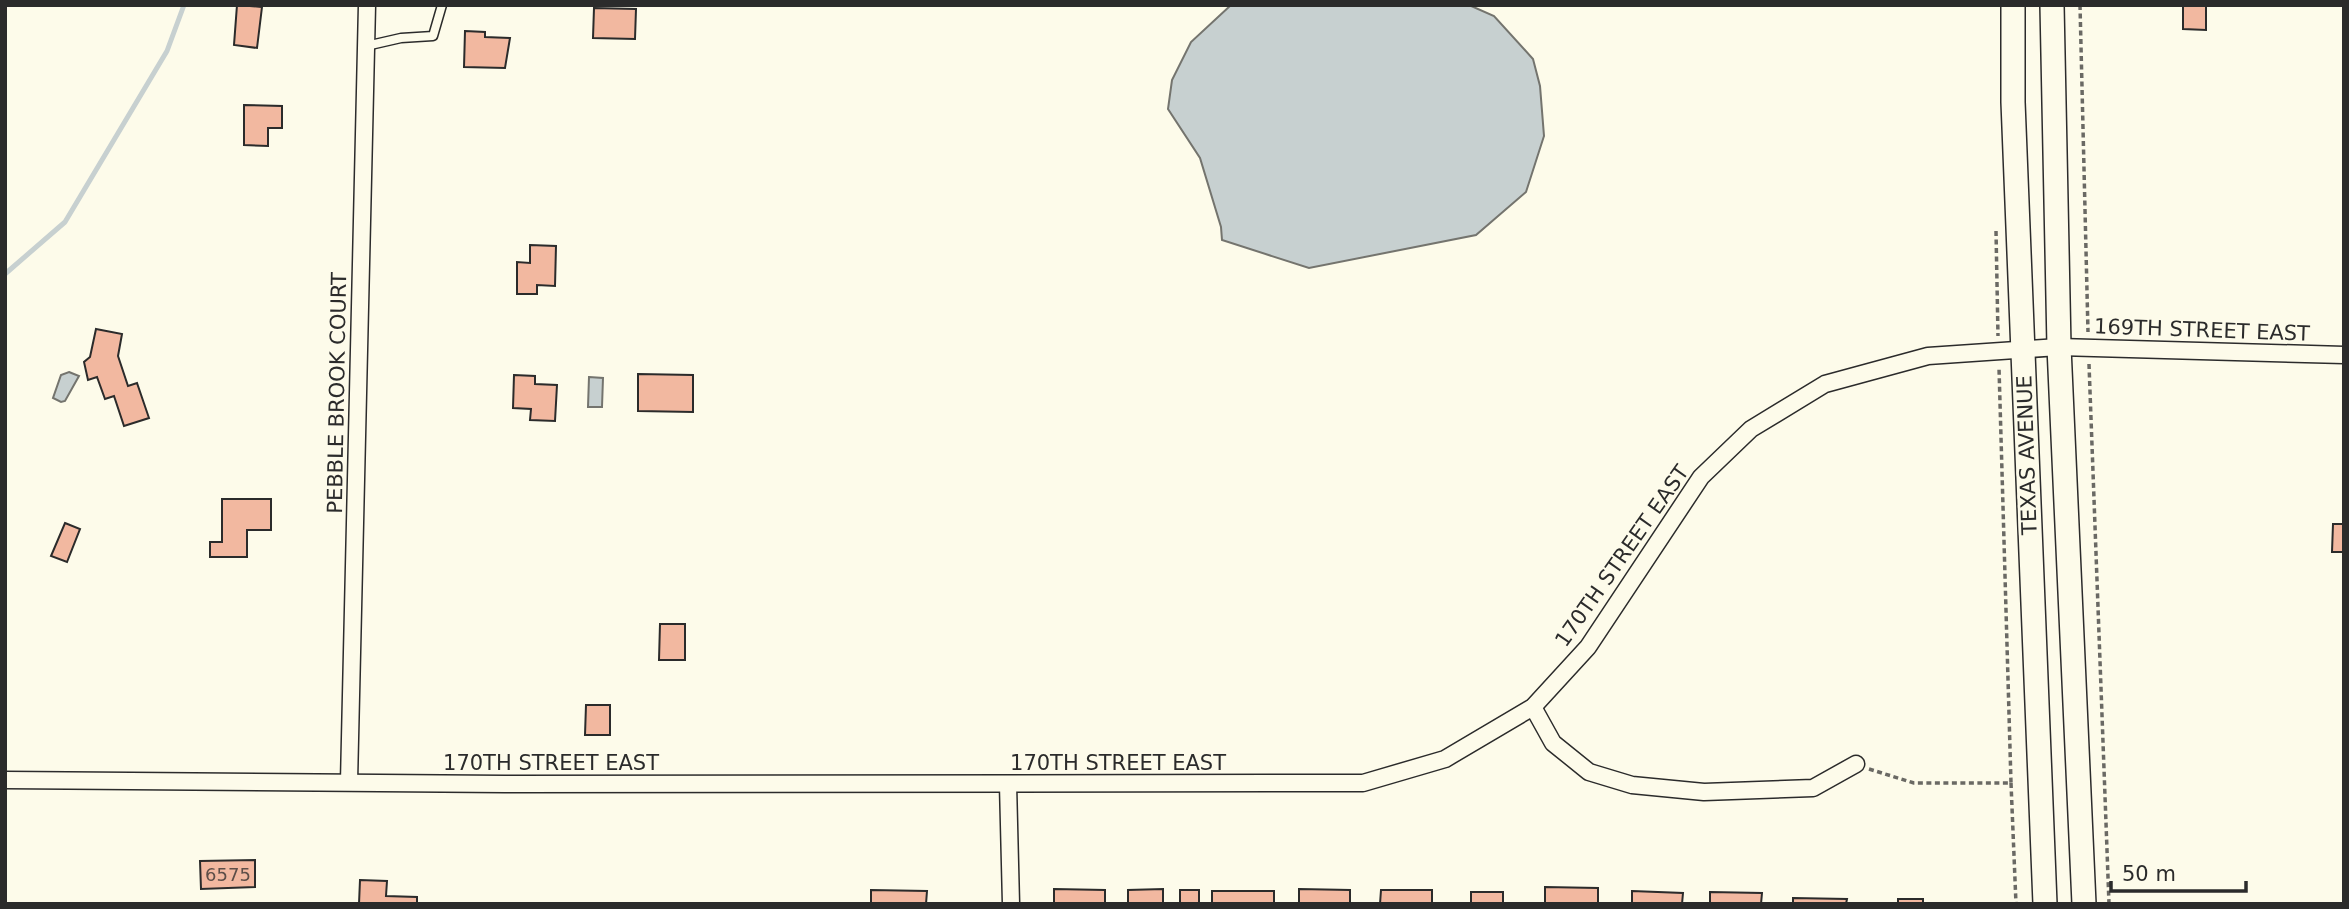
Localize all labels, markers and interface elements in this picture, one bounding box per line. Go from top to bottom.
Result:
street label: PEBBLE BROOK COURT [323,272,351,514]
street label: 169TH STREET EAST [2094,314,2310,346]
street label: TEXAS AVENUE [2012,375,2042,536]
street label: 170TH STREET EAST [1550,461,1694,651]
street label: 170TH STREET EAST [443,751,659,775]
street label: 170TH STREET EAST [1010,751,1226,775]
scale bar [2111,850,2246,894]
text: 50 m [2122,862,2176,886]
house number: 6575 [205,864,251,885]

